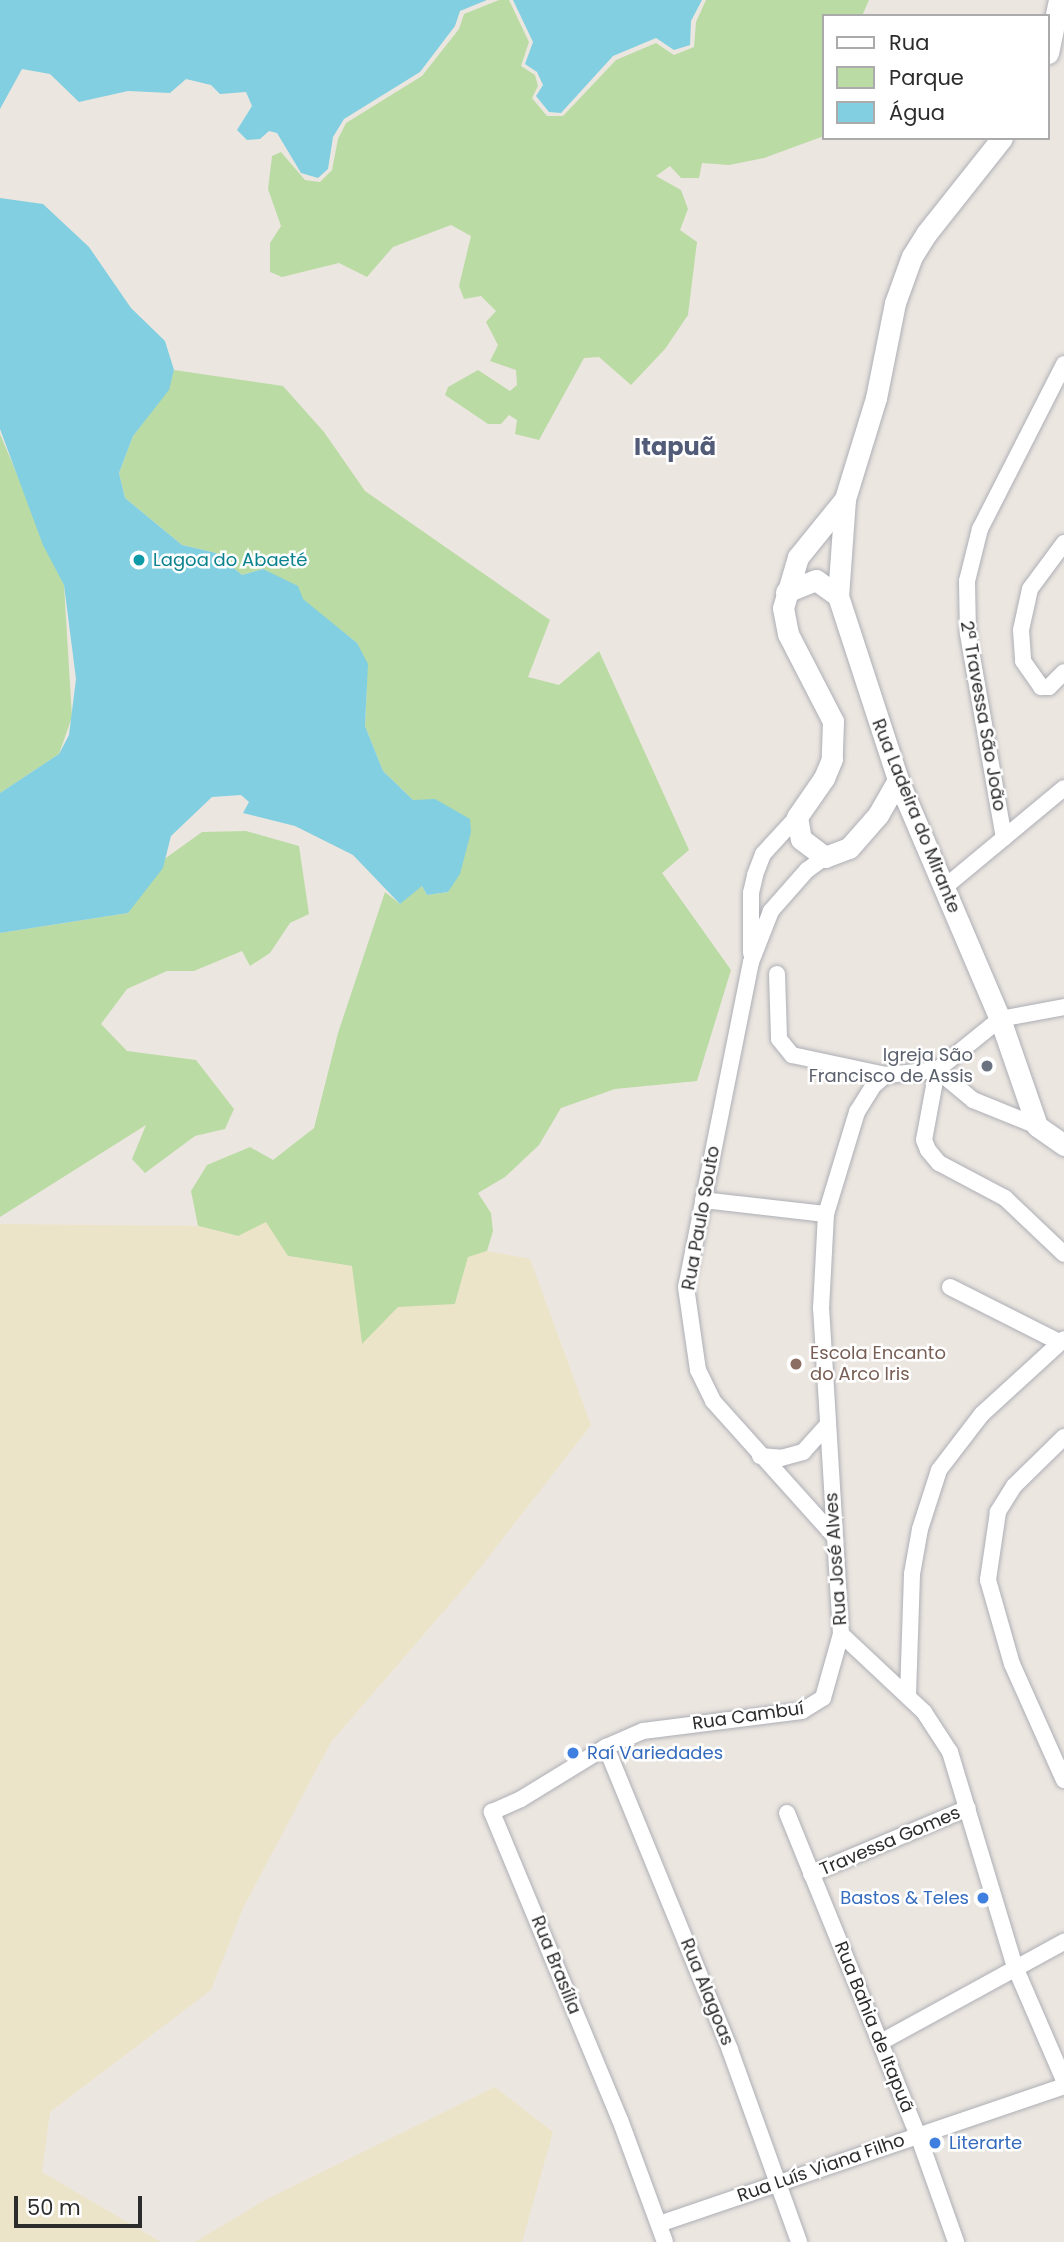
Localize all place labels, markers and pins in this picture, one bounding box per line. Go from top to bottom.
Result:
place label: Lagoa do Abaeté [153,549,307,571]
marker: Lagoa do Abaeté [131,552,147,568]
place label: Igreja São Francisco de Assis [809,1045,973,1088]
marker: Igreja São Francisco de Assis [979,1058,995,1074]
place label: Escola Encanto do Arco Iris [810,1343,946,1386]
marker: Escola Encanto do Arco Iris [788,1356,804,1372]
place label: Raí Variedades [587,1742,723,1764]
marker: Raí Variedades [565,1745,581,1761]
place label: Bastos & Teles [840,1887,969,1909]
marker: Bastos & Teles [975,1890,991,1906]
place label: Literarte [949,2132,1022,2154]
marker: Literarte [927,2135,943,2151]

